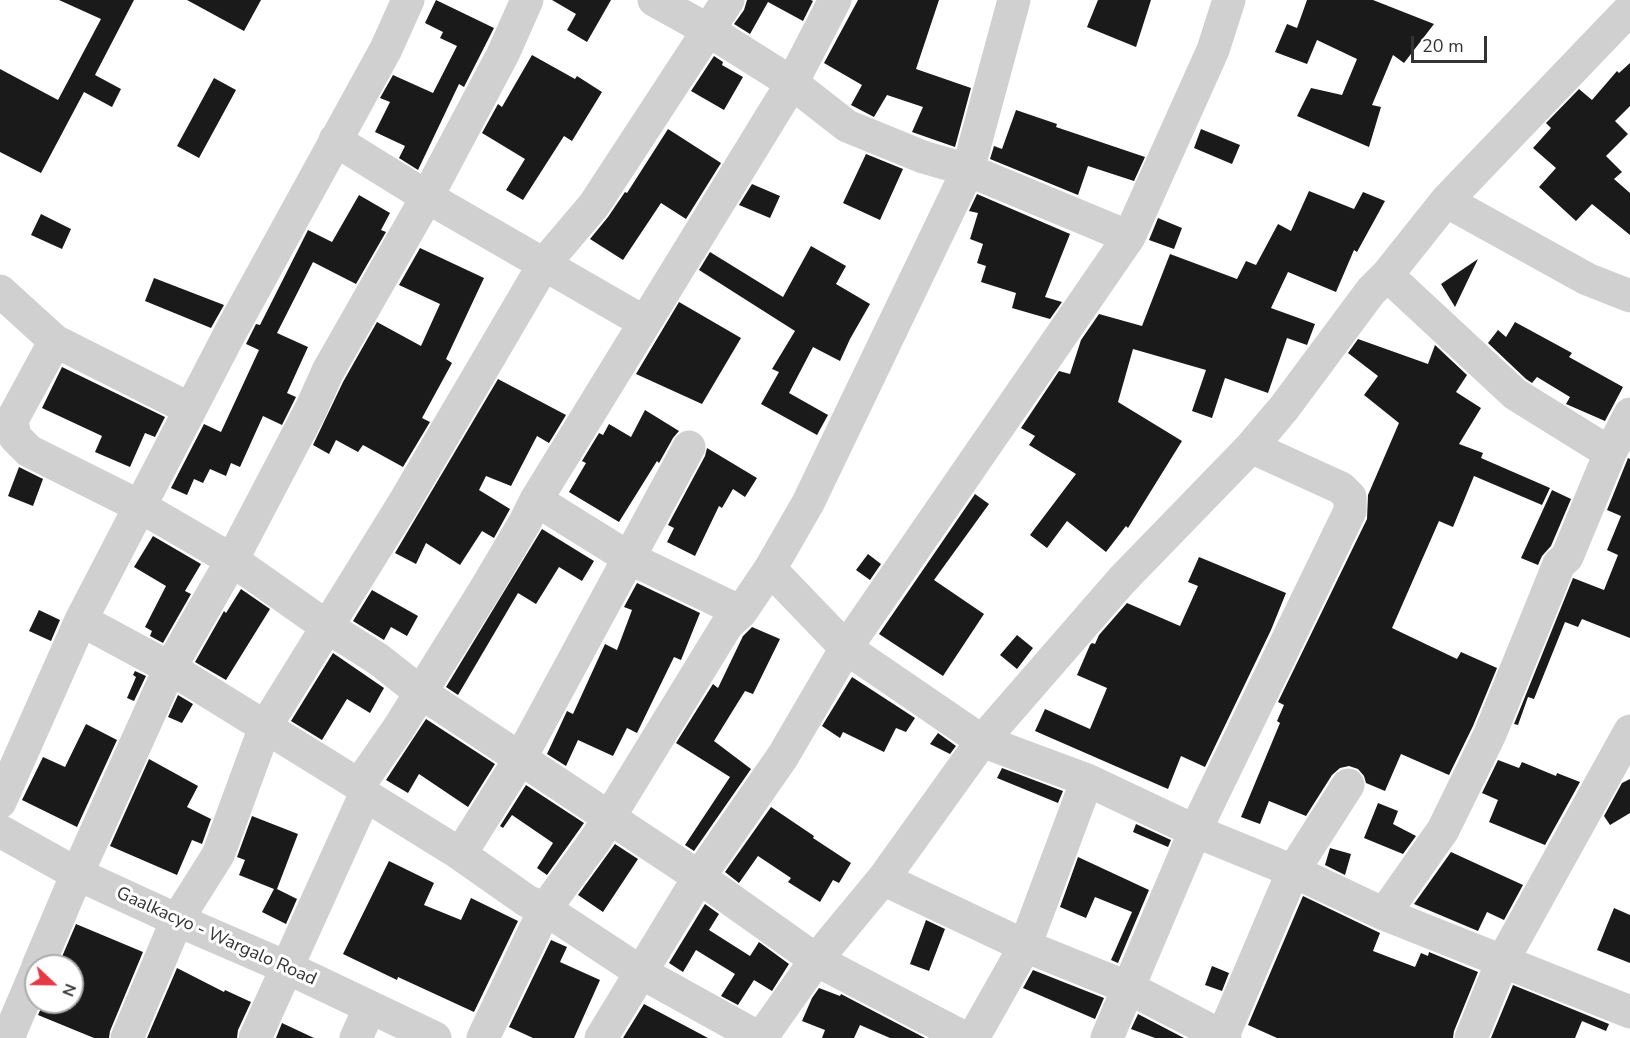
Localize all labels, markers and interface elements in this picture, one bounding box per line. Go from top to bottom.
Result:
scale bar [1414,24,1490,62]
text: 20 m [1422,34,1464,58]
street label: Gaalkacyo - Wargalo Road [113,883,319,991]
north arrow [24,954,84,1014]
text: N [56,980,81,1000]

